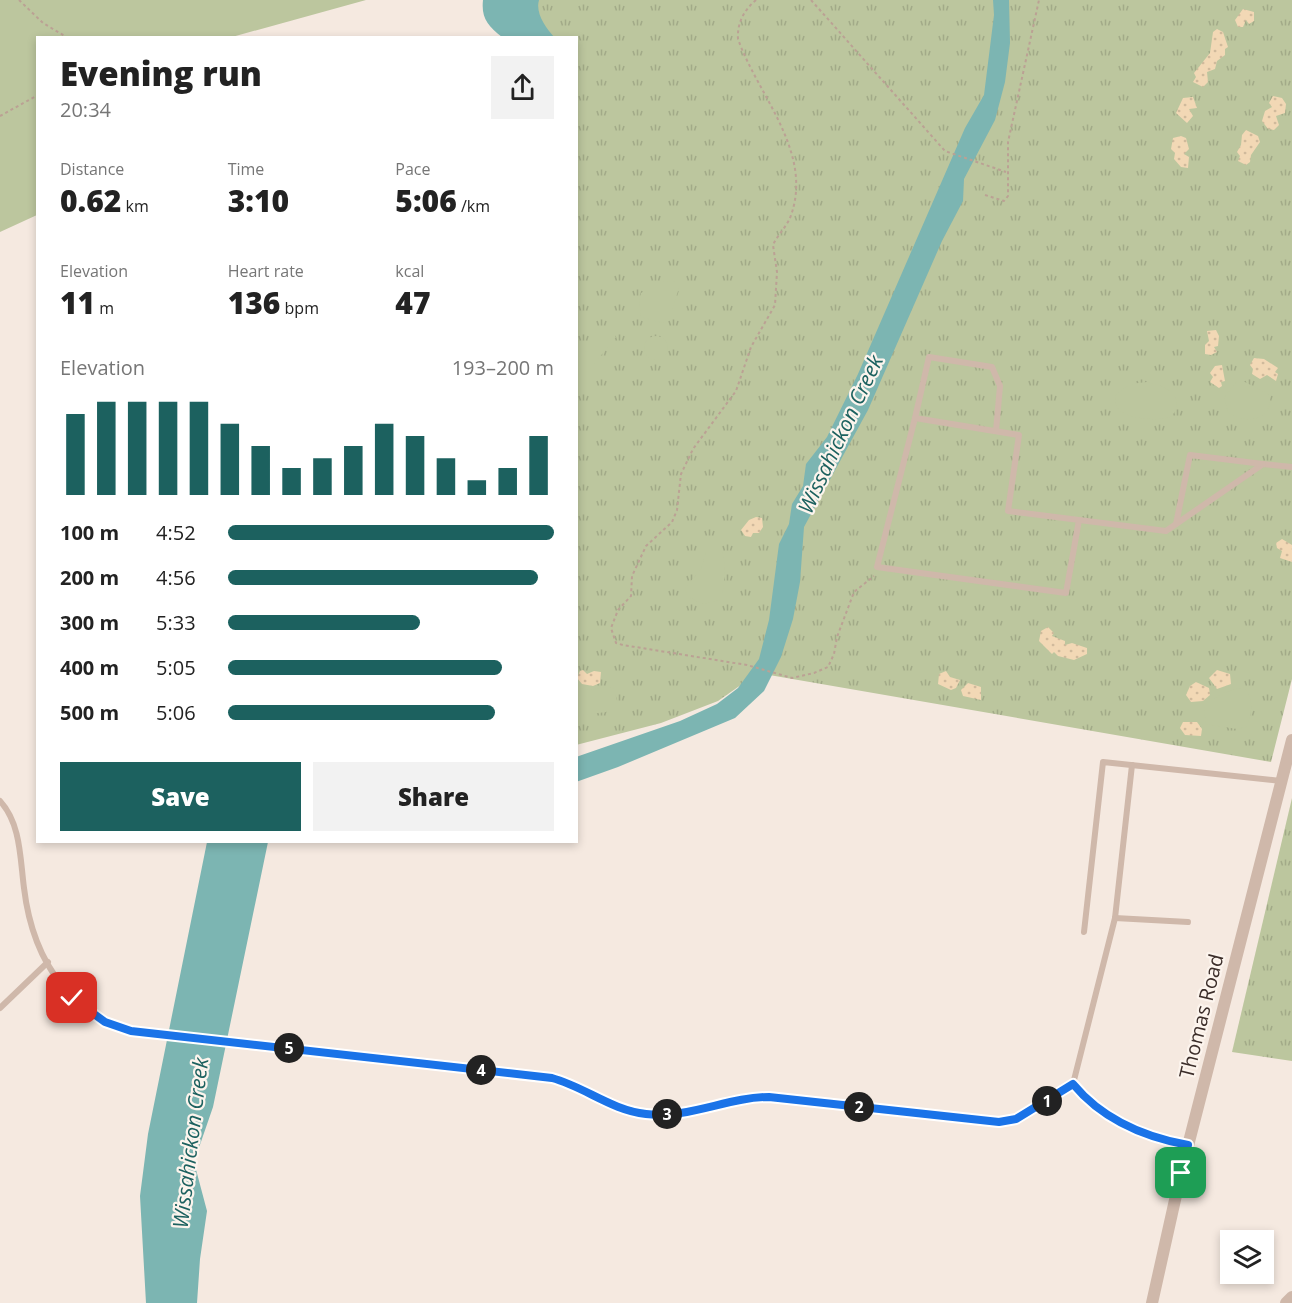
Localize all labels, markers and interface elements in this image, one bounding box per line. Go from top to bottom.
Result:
text: Evening run [60,51,262,96]
button: share [491,56,554,119]
text: 20:34 [60,96,111,123]
text: Distance [60,158,124,180]
text: Time [228,158,264,180]
text: Pace [395,158,431,180]
text: 0.62 [60,180,121,221]
text: 3:10 [228,180,289,221]
text: 5:06 [395,180,457,221]
text: km [121,195,149,217]
text: /km [457,195,490,217]
text: Elevation [60,260,128,282]
text: Heart rate [228,260,304,282]
text: kcal [395,260,424,282]
text: 11 [60,282,95,323]
text: 136 [228,282,280,323]
text: 47 [395,282,430,323]
text: m [95,297,114,319]
text: bpm [280,297,319,319]
water label: Wissahickon Creek [791,350,889,518]
text: Elevation [60,354,145,381]
text: 193–200 m [452,354,554,381]
text: 100 m [60,519,119,546]
text: 4:52 [156,519,196,546]
text: 200 m [60,564,119,591]
text: 4:56 [156,564,196,591]
text: 300 m [60,609,119,636]
text: 5:33 [156,609,196,636]
text: 400 m [60,654,119,681]
text: 5:05 [156,654,196,681]
text: 500 m [60,699,119,726]
text: 5:06 [156,699,196,726]
button: Save [60,762,301,831]
button: Share [313,762,554,831]
street label: Thomas Road [1172,951,1230,1081]
pin [46,972,97,1023]
icon: check [55,981,88,1014]
pin: 5 [274,1033,304,1063]
text: 5 [284,1037,294,1059]
water label: Wissahickon Creek [166,1055,214,1230]
pin: 4 [466,1055,496,1085]
text: 4 [476,1059,486,1081]
pin: 1 [1032,1086,1062,1116]
text: 1 [1042,1090,1052,1112]
pin: 2 [844,1092,874,1122]
text: 2 [854,1096,864,1118]
pin: 3 [652,1099,682,1129]
text: 3 [662,1103,672,1125]
pin [1155,1147,1206,1198]
icon: arrive [1164,1156,1197,1189]
map controls [1220,1230,1274,1284]
button: layers [1220,1230,1274,1284]

